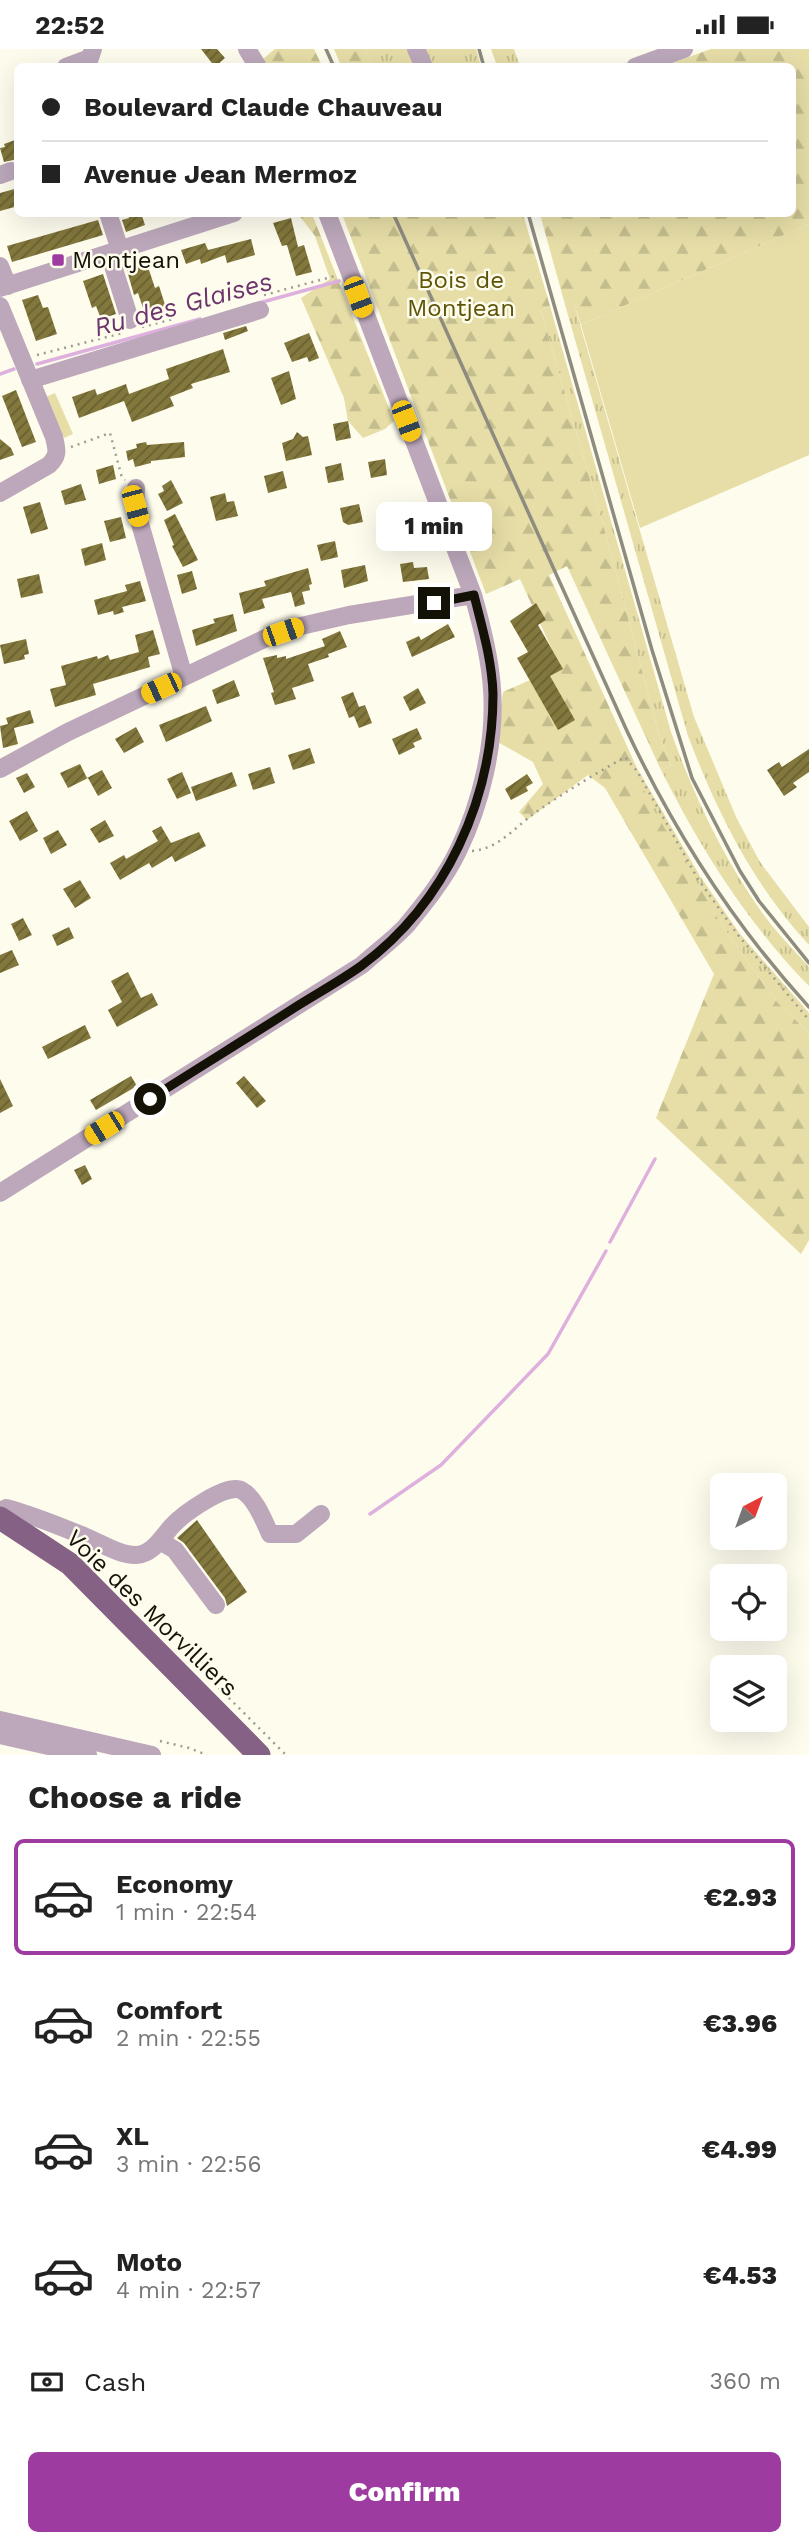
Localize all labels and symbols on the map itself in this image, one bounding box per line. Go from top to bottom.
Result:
place label: Montjean [72,246,180,274]
marker: Montjean [50,252,66,268]
water label: Ru des Glaises [91,266,275,342]
park label: Bois de Montjean [407,266,515,322]
car [341,274,376,320]
car [389,398,424,444]
car [120,483,151,529]
callout: 1 min [376,501,492,551]
route end [418,587,450,619]
car [260,615,307,649]
car [138,670,185,706]
route start [134,1083,166,1115]
car [81,1108,128,1148]
north arrow [710,1473,788,1551]
street label: Voie des Morvilliers [61,1524,243,1702]

